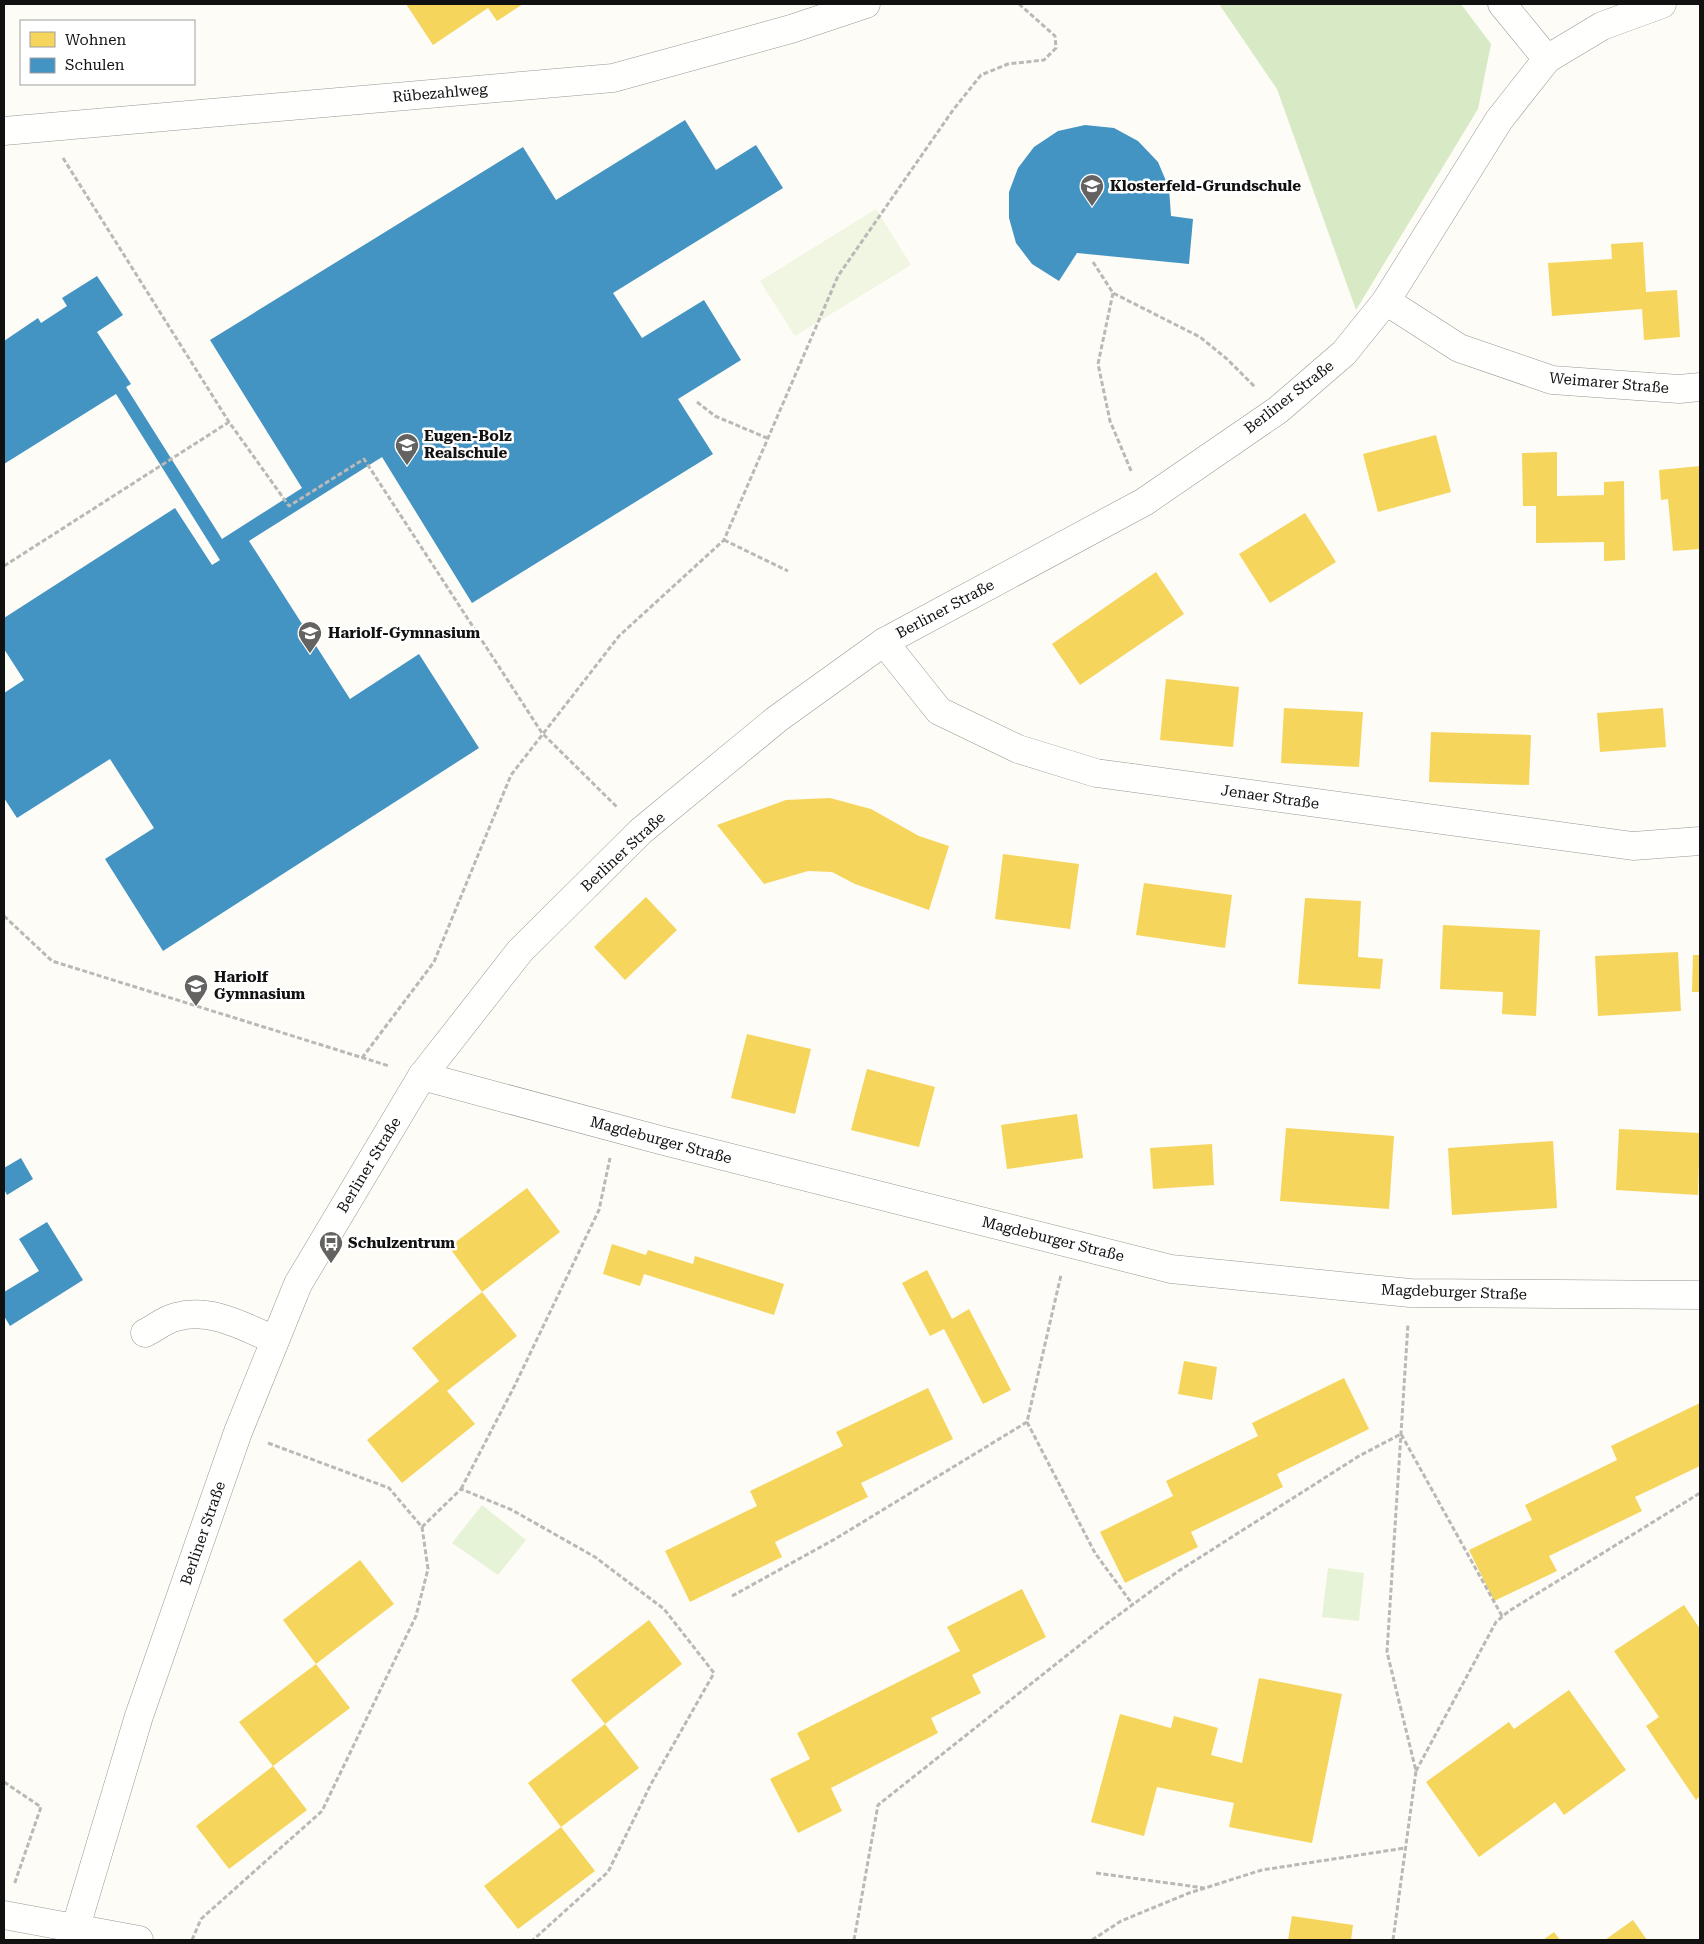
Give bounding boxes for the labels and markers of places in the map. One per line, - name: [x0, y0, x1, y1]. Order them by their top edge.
- school or university icon: Klosterfeld-Grundschule: [1079, 173, 1105, 207]
- place label: Klosterfeld-Grundschule: [1110, 177, 1301, 195]
- place label: Eugen-Bolz Realschule: [424, 427, 512, 462]
- school or university icon: Eugen-Bolz Realschule: [394, 432, 420, 466]
- school or university icon: Hariolf-Gymnasium: [297, 620, 323, 654]
- place label: Hariolf-Gymnasium: [328, 624, 481, 642]
- place label: Hariolf Gymnasium: [214, 968, 306, 1003]
- school or university icon: Hariolf Gymnasium: [183, 973, 209, 1007]
- bus stop icon: Schulzentrum: [318, 1230, 344, 1264]
- place label: Schulzentrum: [348, 1234, 456, 1252]

